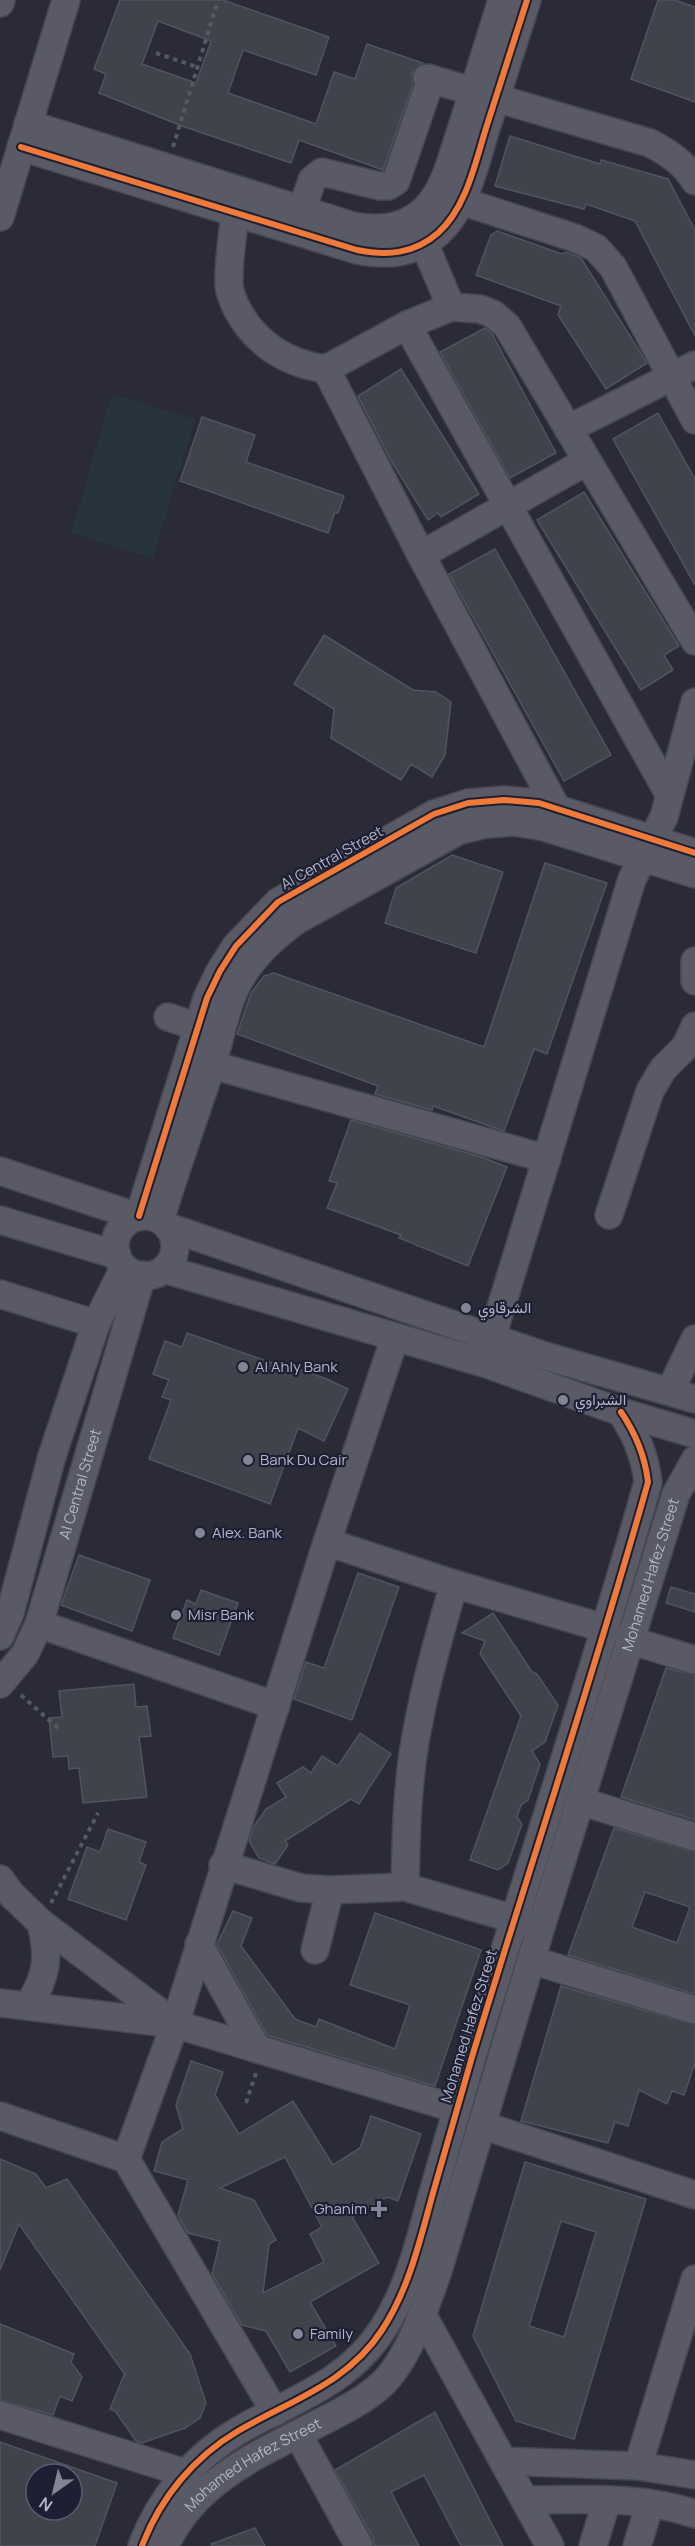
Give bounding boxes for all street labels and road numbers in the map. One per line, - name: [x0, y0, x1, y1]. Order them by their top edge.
- street label: Al Central Street: [277, 821, 387, 894]
- street label: Al Central Street: [54, 1426, 106, 1542]
- street label: Mohamed Hafez Street: [617, 1495, 684, 1654]
- street label: Mohamed Hafez Street: [435, 1947, 502, 2105]
- street label: Mohamed Hafez Street: [180, 2413, 325, 2516]

